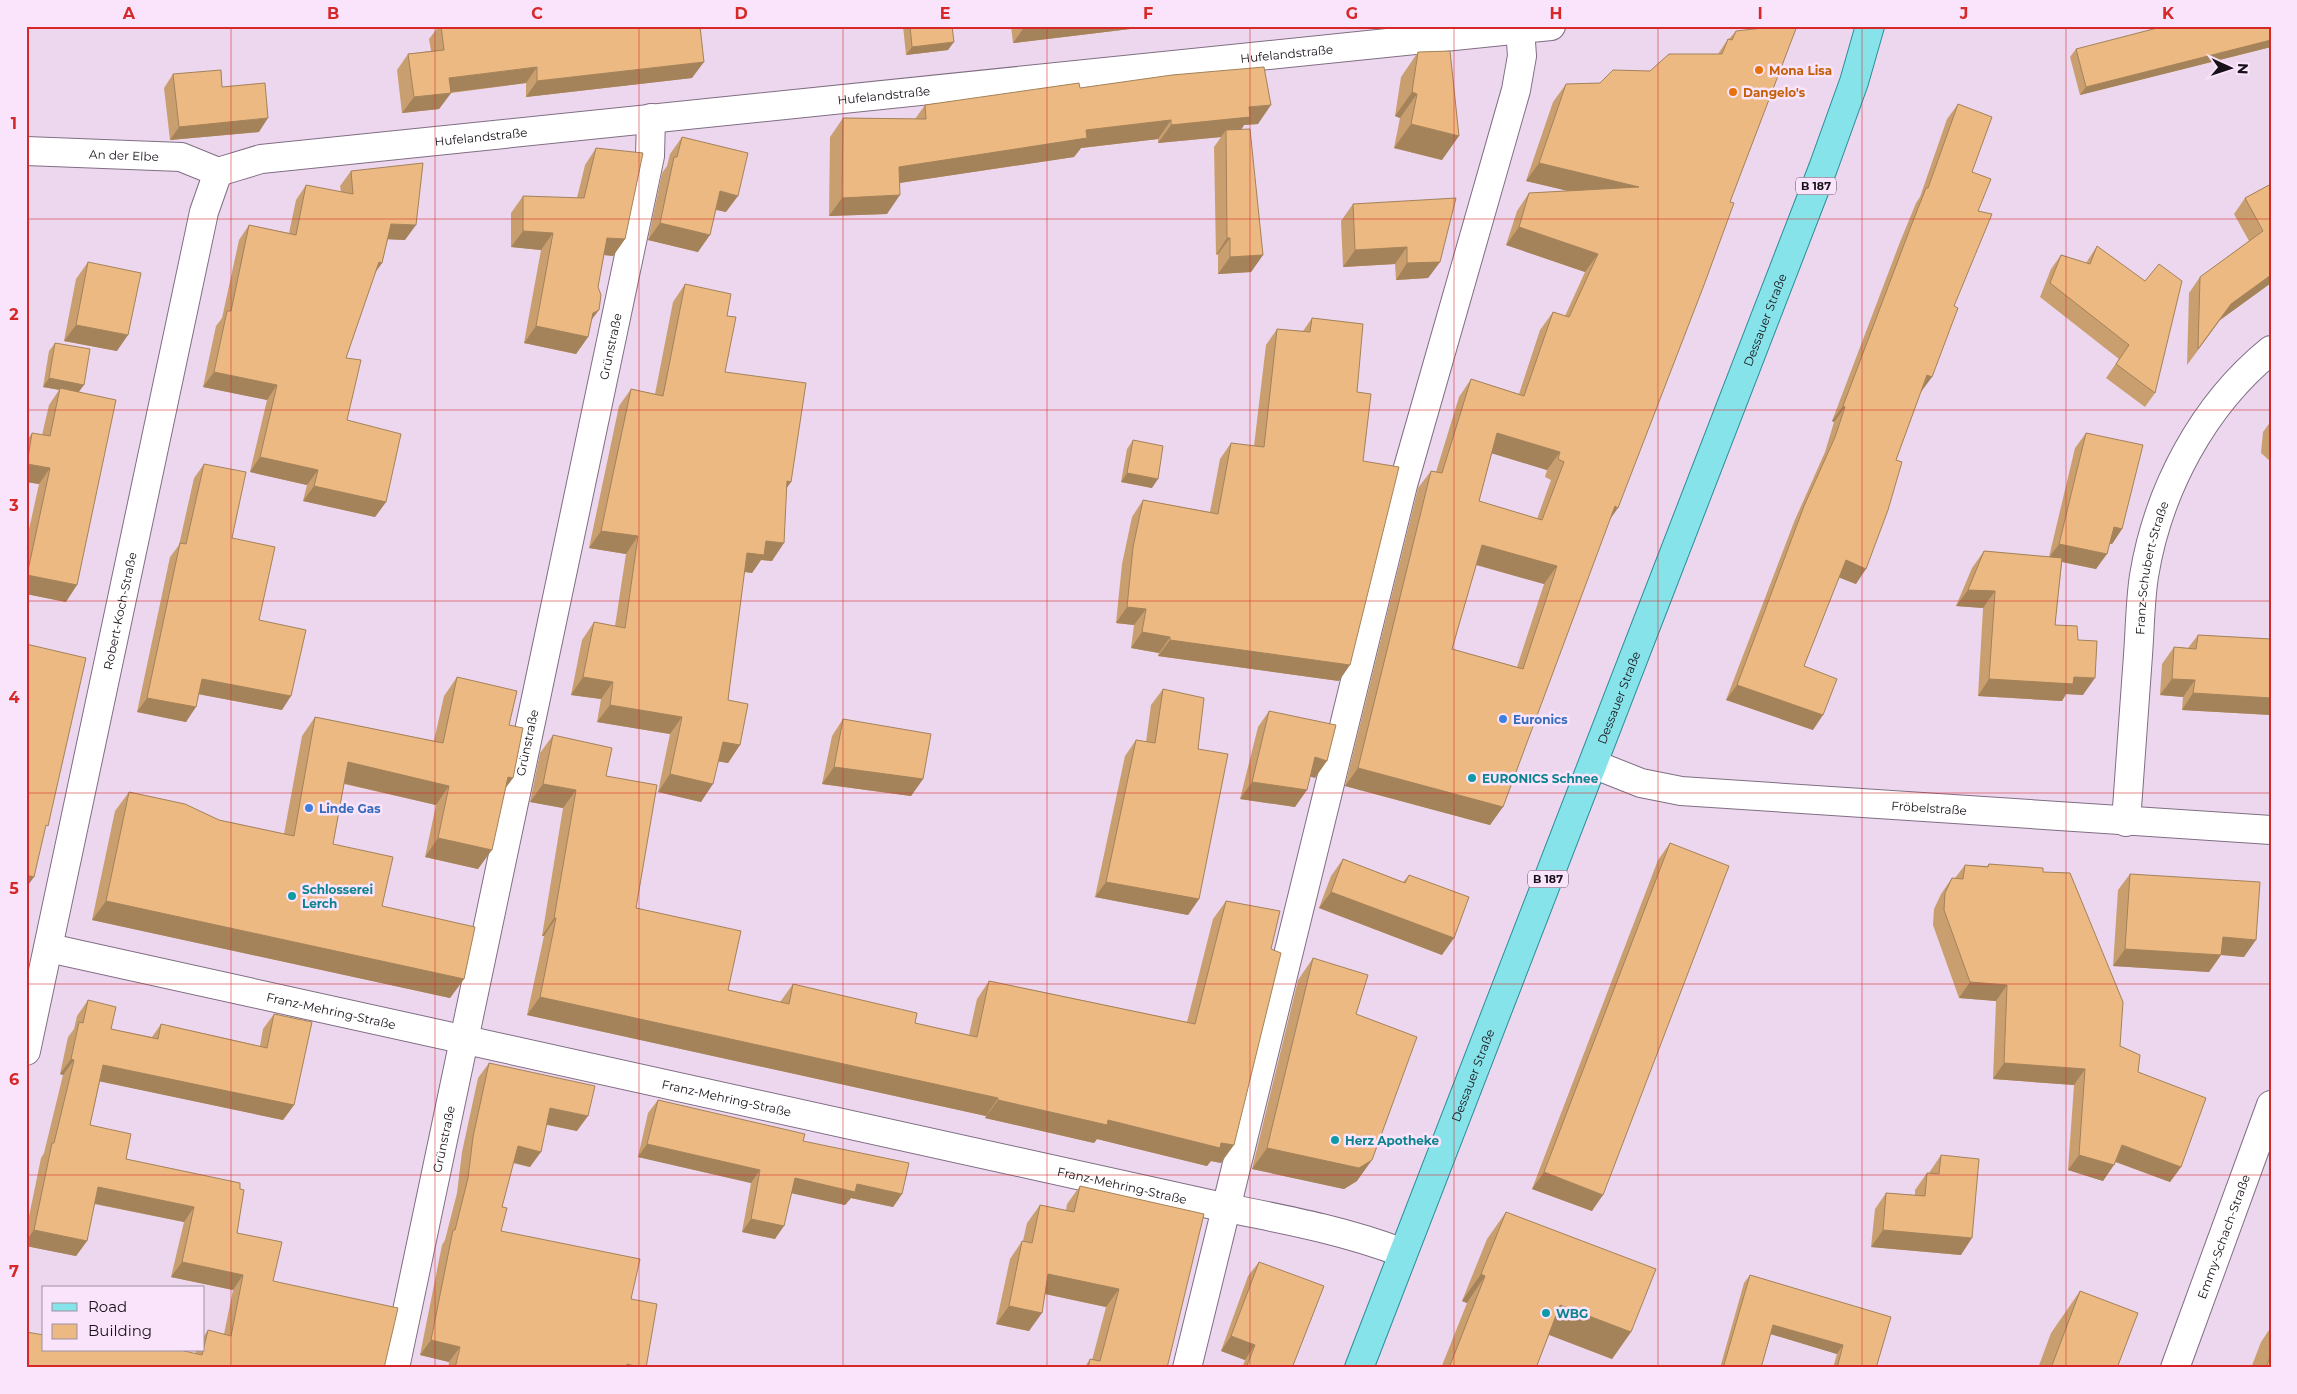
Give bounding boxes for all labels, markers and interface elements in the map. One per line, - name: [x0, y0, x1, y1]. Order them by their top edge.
- text: A: [122, 4, 136, 23]
- text: B: [327, 4, 339, 23]
- text: C: [531, 4, 543, 23]
- text: D: [734, 4, 748, 23]
- text: E: [940, 4, 950, 23]
- text: F: [1143, 4, 1153, 23]
- text: G: [1346, 4, 1358, 23]
- text: H: [1550, 4, 1562, 23]
- text: I: [1757, 4, 1763, 23]
- text: J: [1959, 4, 1968, 23]
- text: K: [2162, 4, 2175, 23]
- street label: Hufelandstraße: [1240, 41, 1334, 65]
- north arrow: [2204, 42, 2254, 92]
- place label: Mona Lisa: [1769, 63, 1832, 78]
- text: N: [2234, 63, 2252, 75]
- marker: Mona Lisa: [1753, 64, 1765, 76]
- street label: Hufelandstraße: [837, 83, 931, 107]
- place label: Dangelo's: [1743, 85, 1806, 100]
- marker: Dangelo's: [1727, 86, 1739, 98]
- text: 1: [11, 114, 17, 133]
- street label: Hufelandstraße: [434, 124, 528, 149]
- street label: An der Elbe: [89, 146, 159, 164]
- road number: B 187: [1796, 178, 1836, 195]
- street label: Dessauer Straße: [1740, 271, 1789, 368]
- text: 2: [9, 305, 19, 324]
- street label: Grünstraße: [596, 312, 624, 381]
- text: 3: [8, 496, 19, 515]
- street label: Franz-Schubert-Straße: [2132, 499, 2171, 635]
- street label: Robert-Koch-Straße: [100, 551, 139, 671]
- street label: Dessauer Straße: [1594, 649, 1643, 746]
- text: 4: [8, 688, 20, 707]
- street label: Grünstraße: [512, 708, 541, 777]
- place label: Euronics: [1513, 712, 1568, 727]
- marker: Euronics: [1497, 713, 1509, 725]
- place label: EURONICS Schnee: [1482, 771, 1599, 786]
- marker: EURONICS Schnee: [1466, 772, 1478, 784]
- street label: Fröbelstraße: [1891, 797, 1967, 817]
- place label: Linde Gas: [319, 801, 381, 816]
- marker: Linde Gas: [303, 802, 315, 814]
- road number: B 187: [1528, 871, 1568, 888]
- text: 5: [9, 879, 19, 898]
- place label: Schlosserei Lerch: [302, 882, 373, 911]
- marker: Schlosserei Lerch: [286, 890, 298, 902]
- street label: Franz-Mehring-Straße: [265, 989, 397, 1032]
- street label: Dessauer Straße: [1448, 1027, 1497, 1124]
- text: 6: [9, 1070, 19, 1089]
- street label: Franz-Mehring-Straße: [661, 1076, 793, 1119]
- street label: Grünstraße: [429, 1104, 457, 1174]
- place label: Herz Apotheke: [1345, 1133, 1439, 1148]
- marker: Herz Apotheke: [1329, 1134, 1341, 1146]
- street label: Franz-Mehring-Straße: [1056, 1163, 1188, 1206]
- street label: Emmy-Schach-Straße: [2193, 1172, 2253, 1301]
- text: 7: [9, 1262, 19, 1281]
- legend: [42, 1286, 205, 1352]
- text: Road: [88, 1297, 127, 1316]
- place label: WBG: [1556, 1306, 1588, 1321]
- marker: WBG: [1540, 1307, 1552, 1319]
- text: Building: [88, 1321, 152, 1340]

